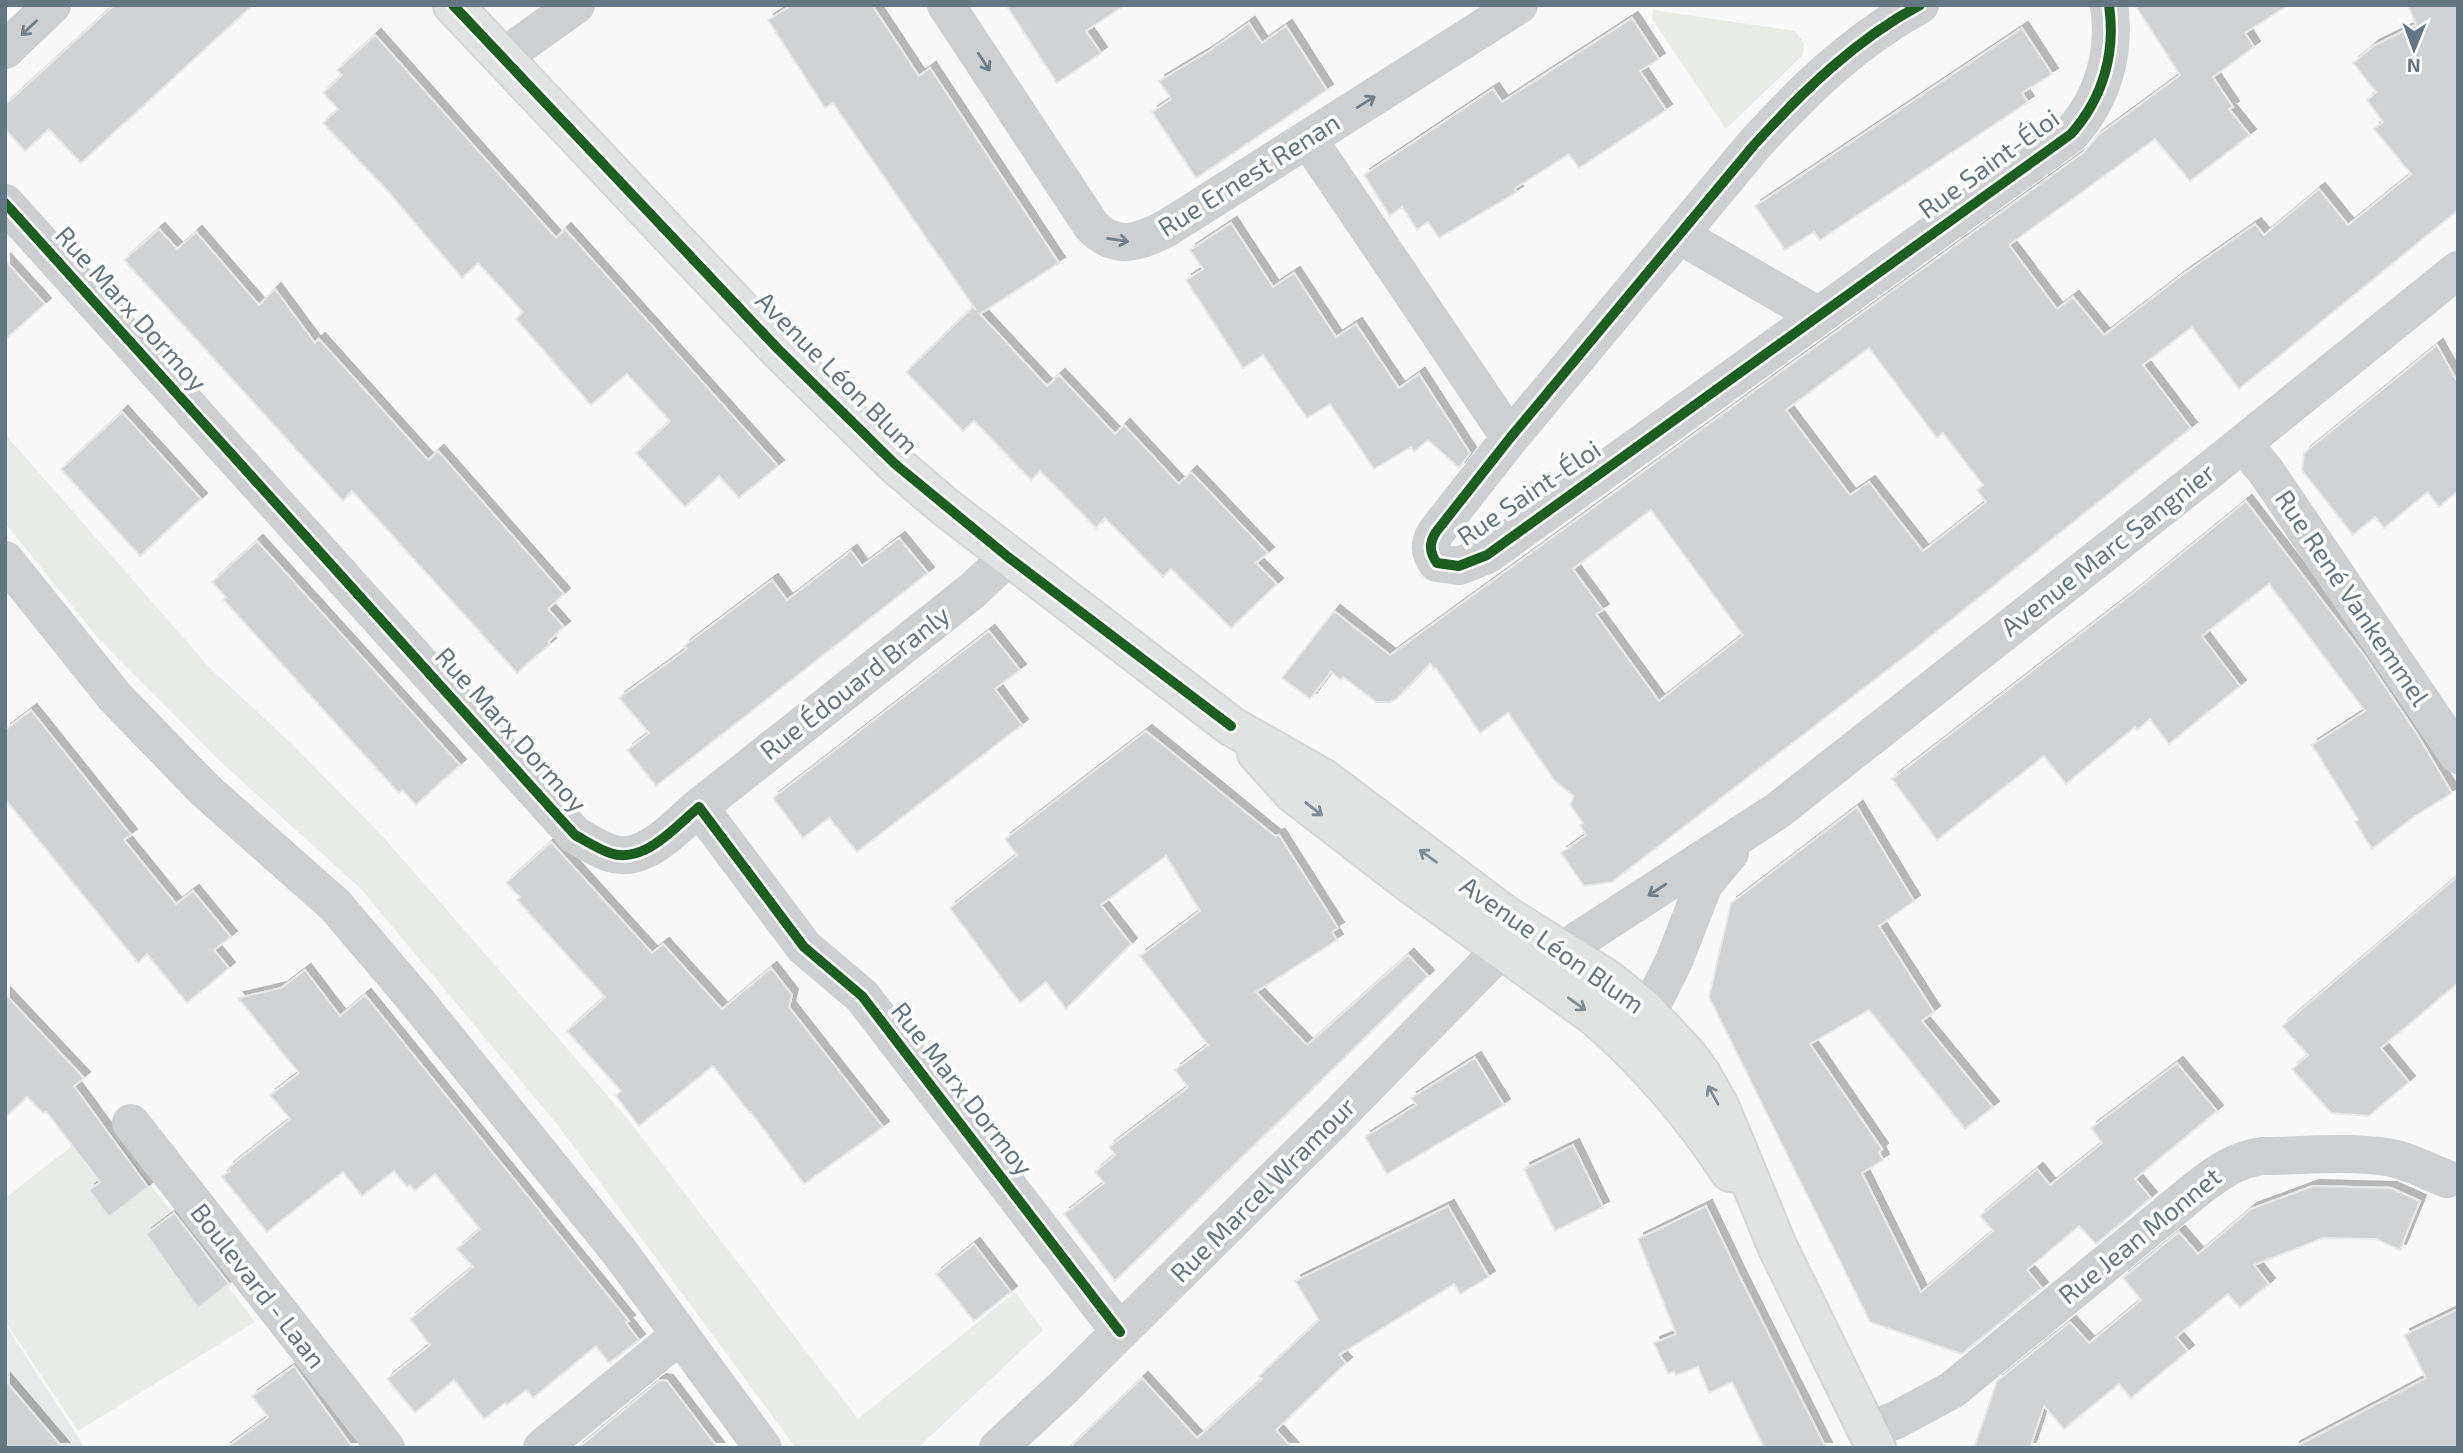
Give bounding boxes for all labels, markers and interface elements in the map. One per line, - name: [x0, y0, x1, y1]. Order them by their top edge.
- north arrow: [2379, 14, 2449, 84]
- one-way arrow: [21, 19, 38, 36]
- one-way arrow: [976, 52, 991, 71]
- text: N: [2407, 55, 2421, 78]
- one-way arrow: [1356, 95, 1375, 110]
- street label: Rue Saint-Éloi: [1912, 101, 2064, 224]
- street label: Rue Ernest Renan: [1152, 105, 1345, 242]
- street label: Rue Marx Dormoy: [50, 219, 214, 397]
- one-way arrow: [1106, 234, 1129, 247]
- street label: Avenue Léon Blum: [750, 284, 926, 460]
- street label: Rue Saint-Éloi: [1451, 432, 1606, 551]
- street label: Avenue Marc Sangnier: [1994, 456, 2220, 642]
- street label: Rue René Vankemmel: [2270, 483, 2437, 711]
- street label: Rue Édouard Branly: [753, 598, 955, 765]
- street label: Rue Marx Dormoy: [430, 640, 594, 818]
- one-way arrow: [1304, 802, 1323, 817]
- one-way arrow: [1419, 849, 1438, 863]
- street label: Avenue Léon Blum: [1455, 869, 1651, 1019]
- one-way arrow: [1648, 882, 1667, 897]
- street label: Rue Marx Dormoy: [886, 995, 1041, 1181]
- one-way arrow: [1567, 997, 1586, 1011]
- one-way arrow: [1705, 1086, 1719, 1106]
- street label: Rue Marcel Wramour: [1163, 1090, 1361, 1288]
- street label: Rue Jean Monnet: [2052, 1160, 2227, 1310]
- street label: Boulevard - Laan: [185, 1196, 333, 1374]

